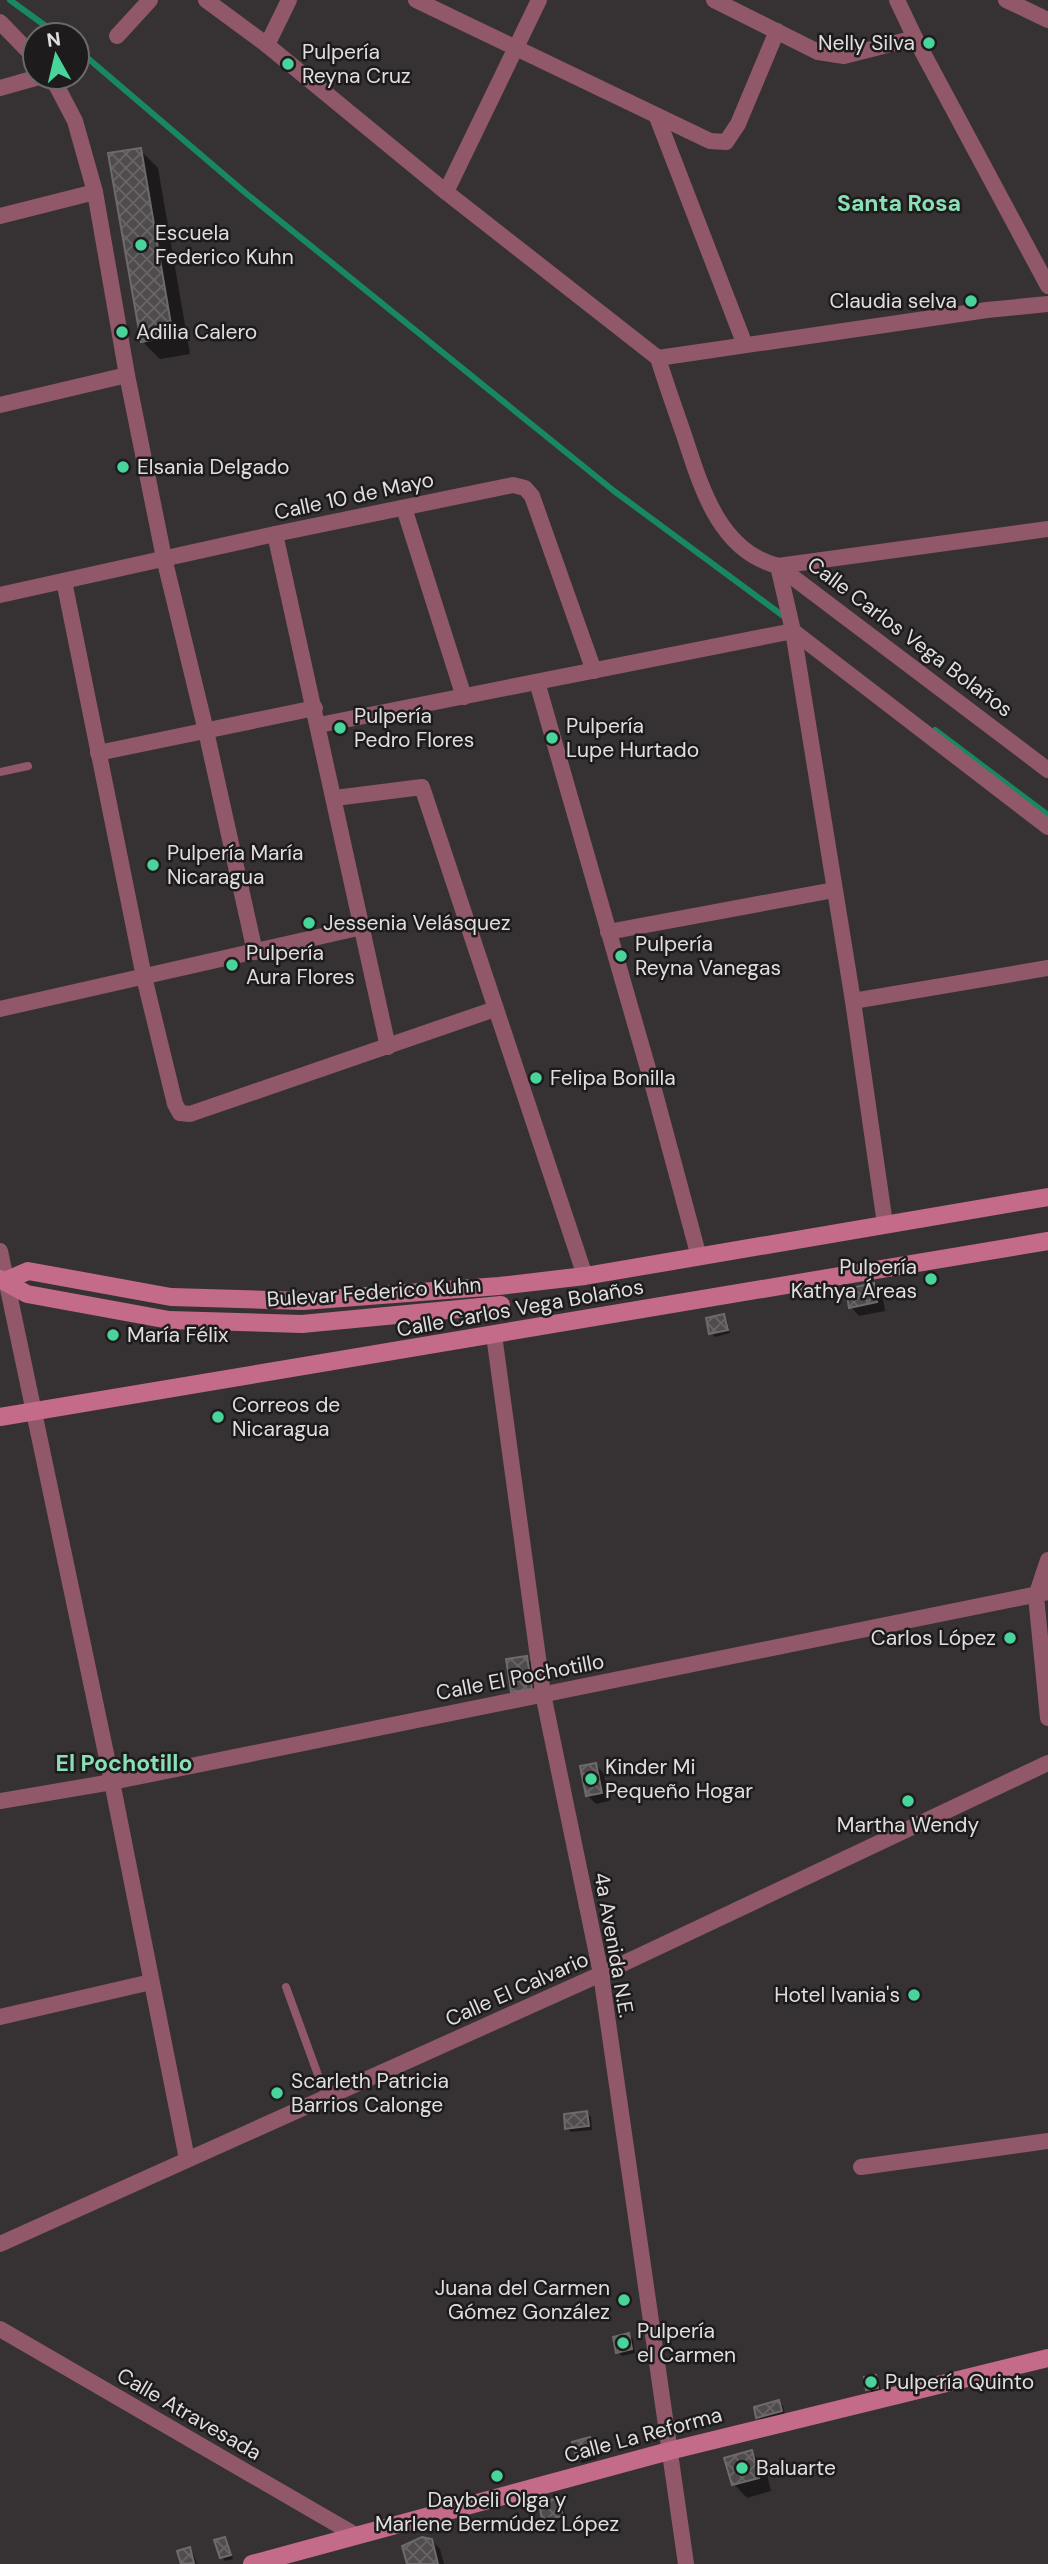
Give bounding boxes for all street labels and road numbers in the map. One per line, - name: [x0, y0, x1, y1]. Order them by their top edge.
- street label: Calle 10 de Mayo: [272, 465, 436, 527]
- street label: Calle Carlos Vega Bolaños: [802, 550, 1018, 724]
- street label: Bulevar Federico Kuhn: [266, 1271, 482, 1313]
- street label: Calle Carlos Vega Bolaños: [394, 1272, 646, 1344]
- street label: Calle El Pochotillo: [434, 1647, 606, 1707]
- street label: 4a Avenida N.E.: [587, 1870, 641, 2020]
- street label: Calle El Calvario: [441, 1945, 593, 2033]
- street label: Calle Atravesada: [112, 2361, 266, 2467]
- street label: Calle La Reforma: [561, 2400, 725, 2470]

